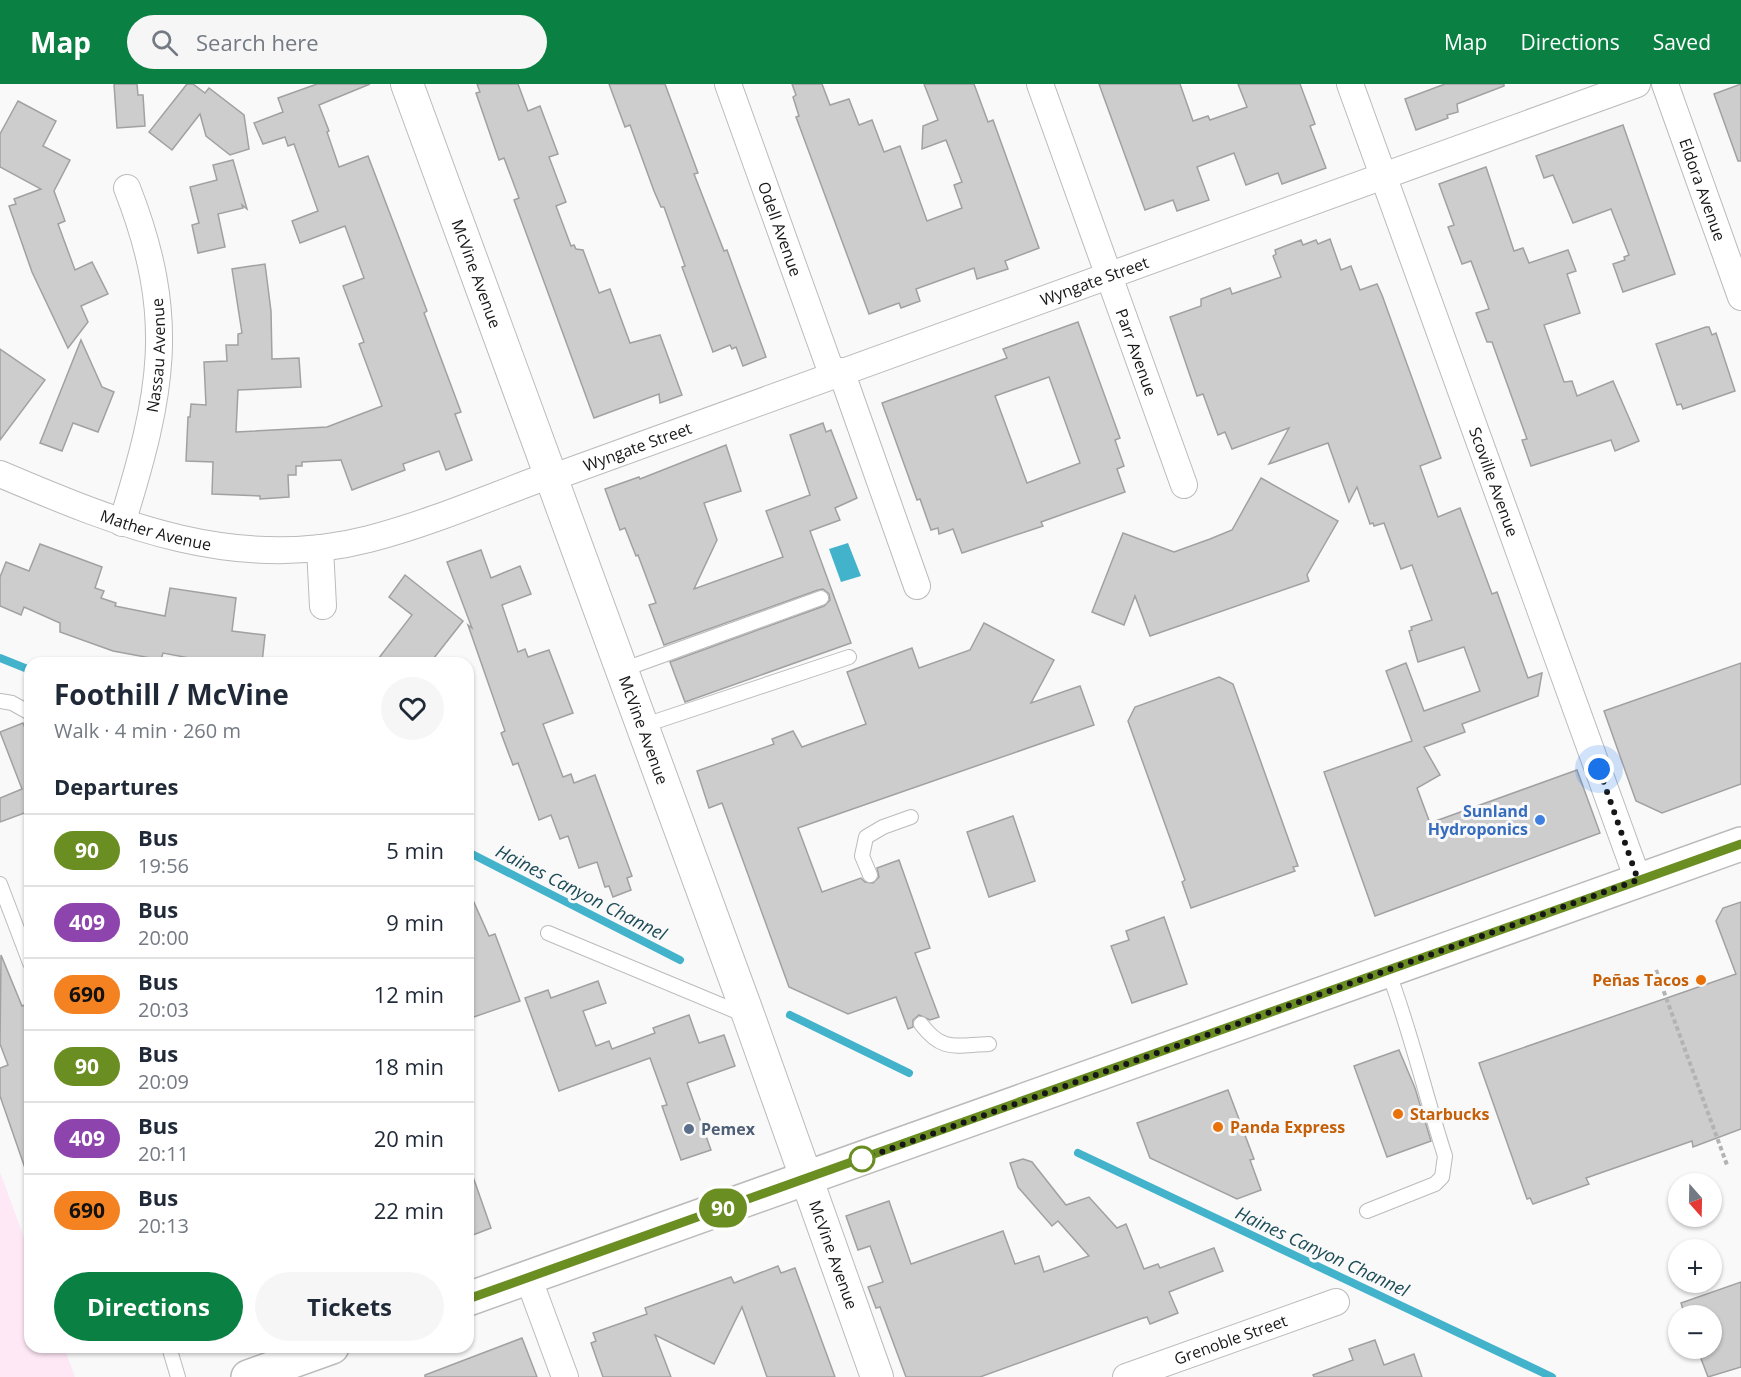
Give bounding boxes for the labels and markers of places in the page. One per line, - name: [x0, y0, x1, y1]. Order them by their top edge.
- place label: Sunland Hydroponics: [1428, 800, 1528, 840]
- marker: Sunland Hydroponics: [1533, 813, 1547, 827]
- place label: Peñas Tacos: [1592, 969, 1689, 991]
- marker: Peñas Tacos: [1694, 973, 1708, 987]
- place label: Starbucks: [1410, 1103, 1489, 1125]
- marker: Starbucks: [1391, 1107, 1405, 1121]
- place label: Panda Express: [1230, 1116, 1345, 1138]
- place label: Pemex: [701, 1118, 756, 1140]
- marker: Panda Express: [1211, 1120, 1225, 1134]
- marker: Pemex: [682, 1122, 696, 1136]
- unlabelled marker: [849, 1146, 875, 1172]

